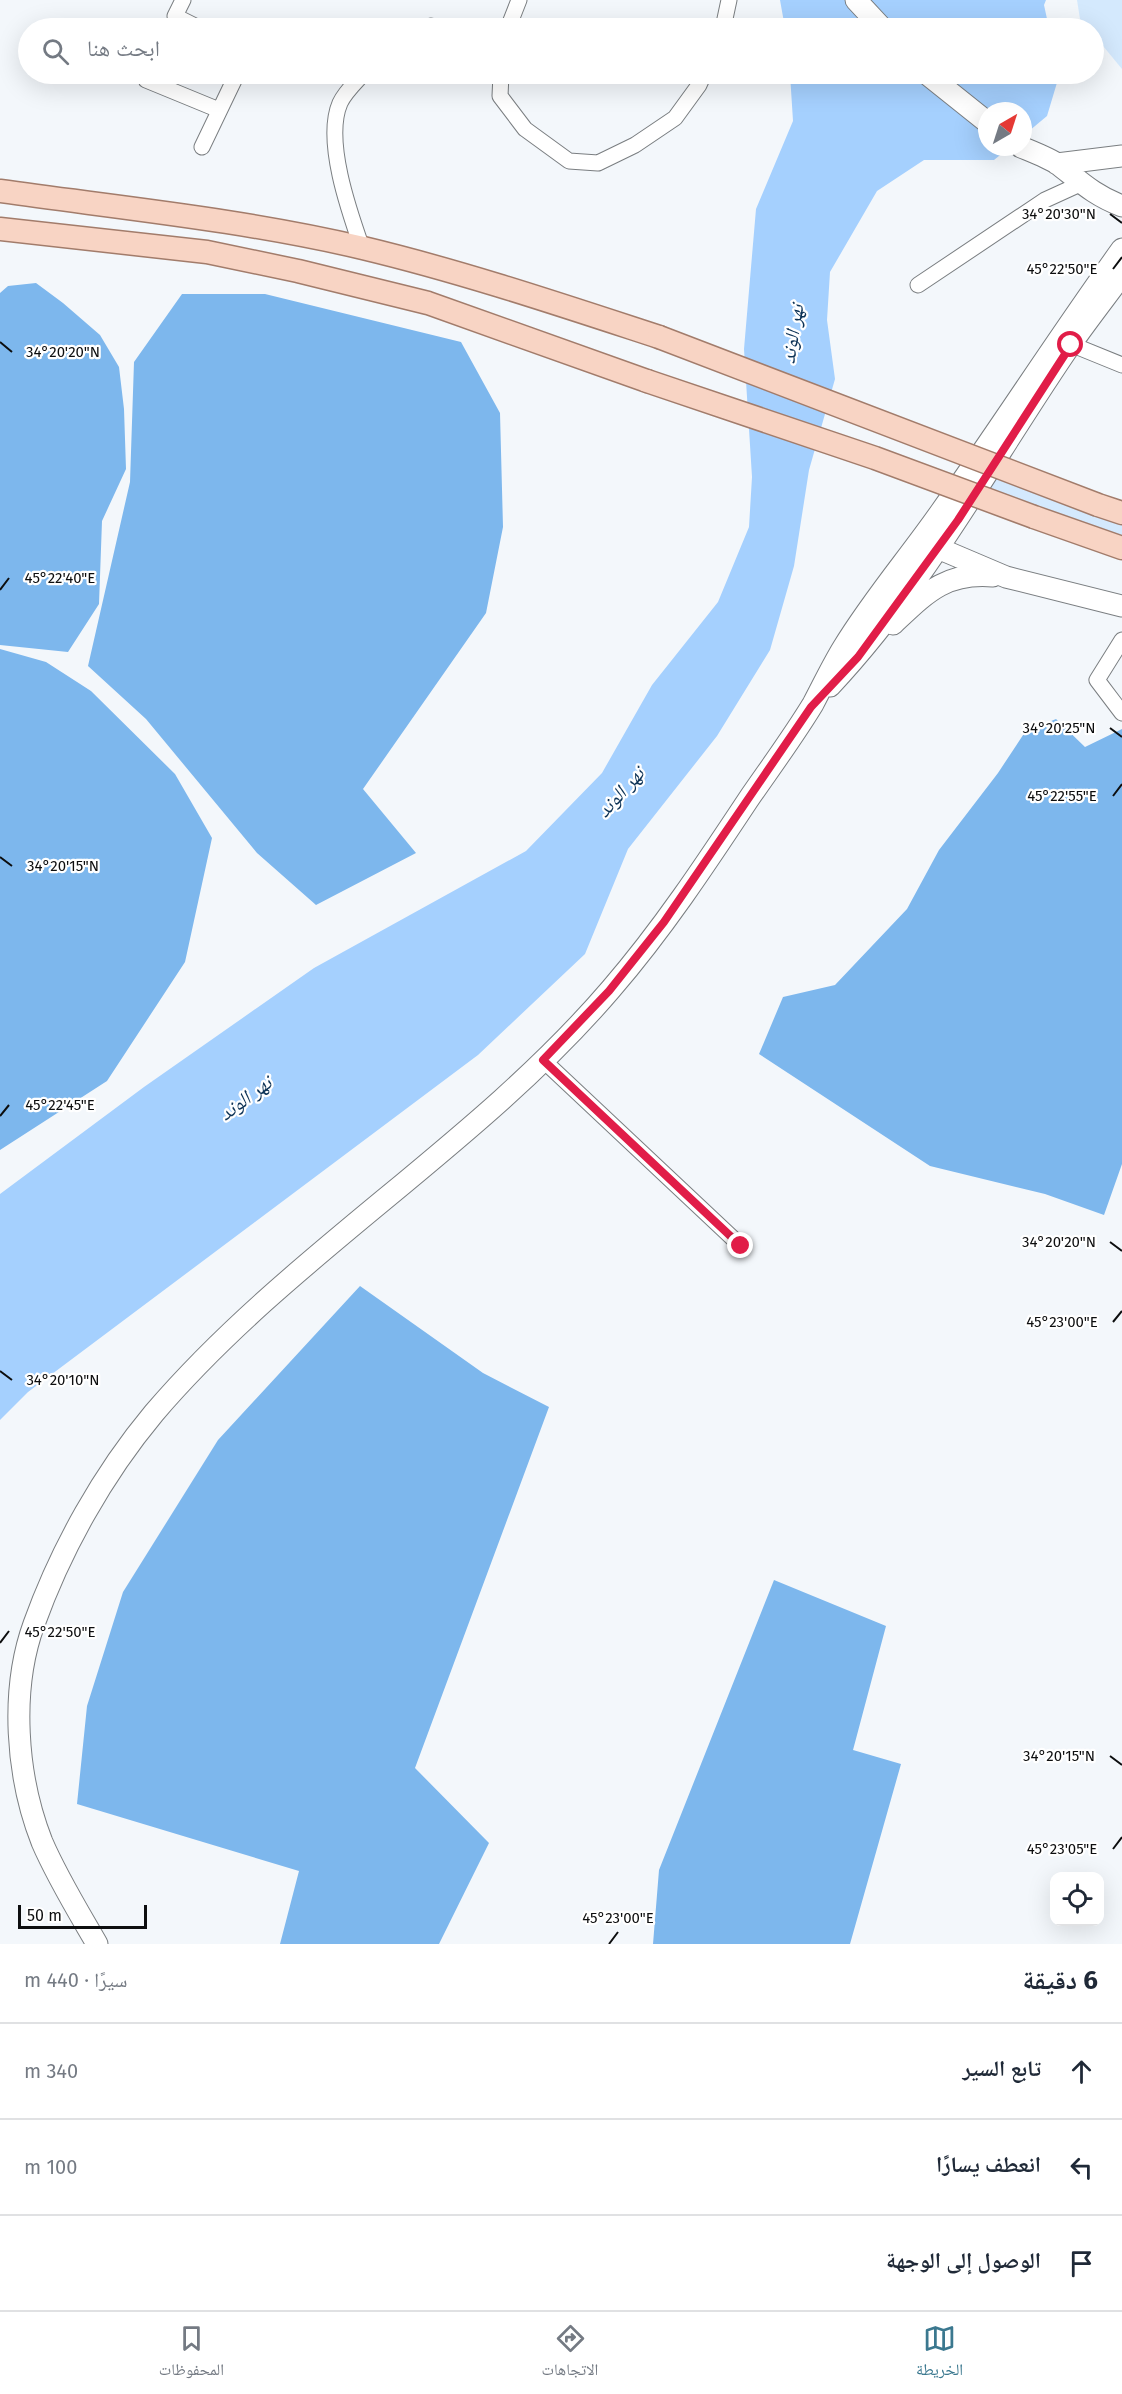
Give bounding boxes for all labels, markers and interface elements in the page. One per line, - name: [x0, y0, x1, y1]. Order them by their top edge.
- search box: [18, 18, 1104, 84]
- icon: search: [39, 35, 72, 68]
- text: ابحث هنا: [87, 35, 160, 62]
- north arrow: [978, 102, 1032, 156]
- text: 34°20'30"N: [1022, 205, 1096, 223]
- text: 45°22'50"E: [1027, 260, 1097, 278]
- water label: نهر الوند: [775, 300, 809, 365]
- route start: [1057, 331, 1083, 357]
- text: 34°20'20"N: [26, 343, 100, 361]
- text: 45°22'40"E: [25, 569, 95, 587]
- text: 34°20'25"N: [1023, 719, 1095, 737]
- water label: نهر الوند: [591, 760, 651, 822]
- text: 45°22'55"E: [1027, 787, 1097, 805]
- text: 34°20'15"N: [27, 857, 99, 875]
- water label: نهر الوند: [214, 1069, 278, 1126]
- text: 45°22'45"E: [25, 1096, 95, 1114]
- route end: [727, 1232, 753, 1258]
- text: 34°20'20"N: [1022, 1233, 1096, 1251]
- text: 45°23'00"E: [1026, 1313, 1098, 1331]
- text: 34°20'10"N: [26, 1371, 100, 1389]
- text: 45°22'50"E: [25, 1623, 95, 1641]
- text: 34°20'15"N: [1023, 1747, 1095, 1765]
- text: 45°23'05"E: [1027, 1840, 1097, 1858]
- map controls: [1050, 1872, 1104, 1926]
- button: locate: [1050, 1872, 1104, 1926]
- scale bar: [18, 1902, 147, 1930]
- text: 50 m: [27, 1906, 62, 1925]
- text: 45°23'00"E: [582, 1909, 654, 1927]
- text: 6 دقيقة: [1023, 1965, 1098, 1996]
- text: سيرًا · 440 m: [24, 1968, 128, 1992]
- text: تابع السير: [962, 2055, 1041, 2082]
- icon: ahead: [1065, 2055, 1098, 2088]
- text: 340 m: [24, 2059, 78, 2083]
- text: انعطف يسارًا: [936, 2151, 1041, 2178]
- icon: left: [1065, 2151, 1098, 2184]
- text: 100 m: [24, 2155, 77, 2179]
- text: الوصول إلى الوجهة: [886, 2247, 1041, 2274]
- icon: arrive: [1065, 2247, 1098, 2280]
- tab: المحفوظات: [159, 2322, 224, 2385]
- tab: الاتجاهات: [542, 2322, 598, 2385]
- tab: الخريطة: [916, 2322, 963, 2385]

